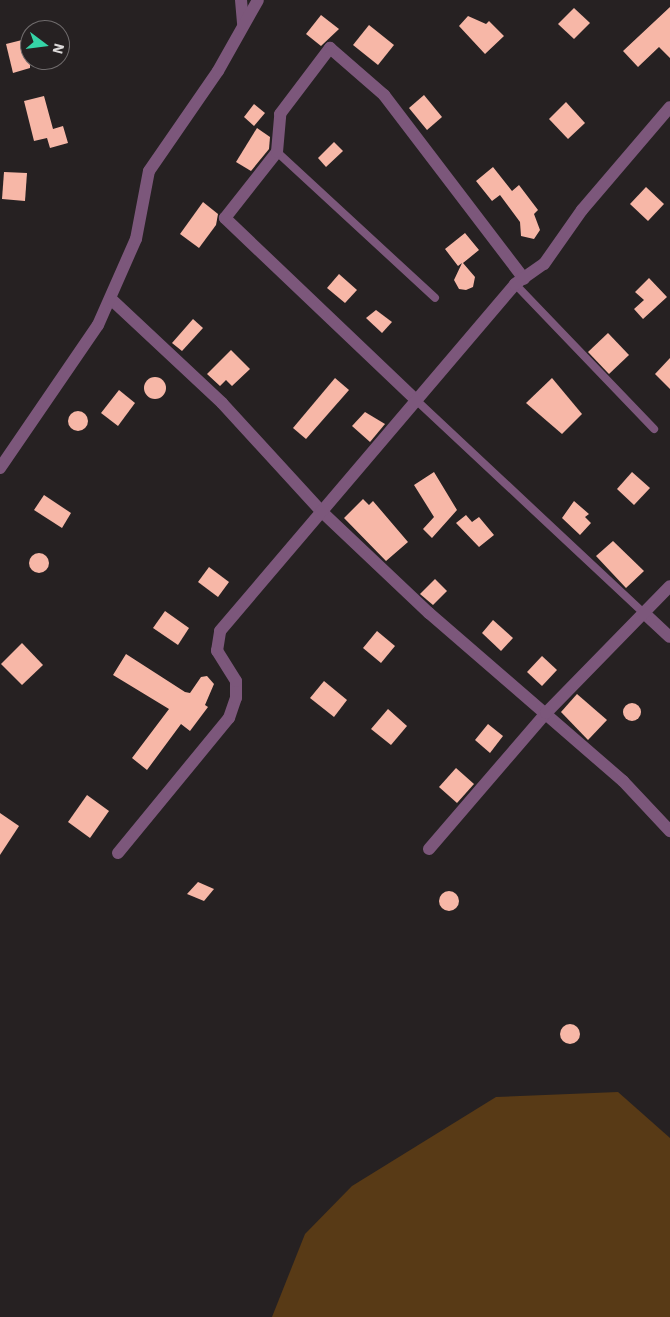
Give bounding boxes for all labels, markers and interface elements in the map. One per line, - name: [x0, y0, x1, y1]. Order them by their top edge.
- north arrow: [20, 20, 70, 70]
- text: N: [49, 41, 69, 56]

